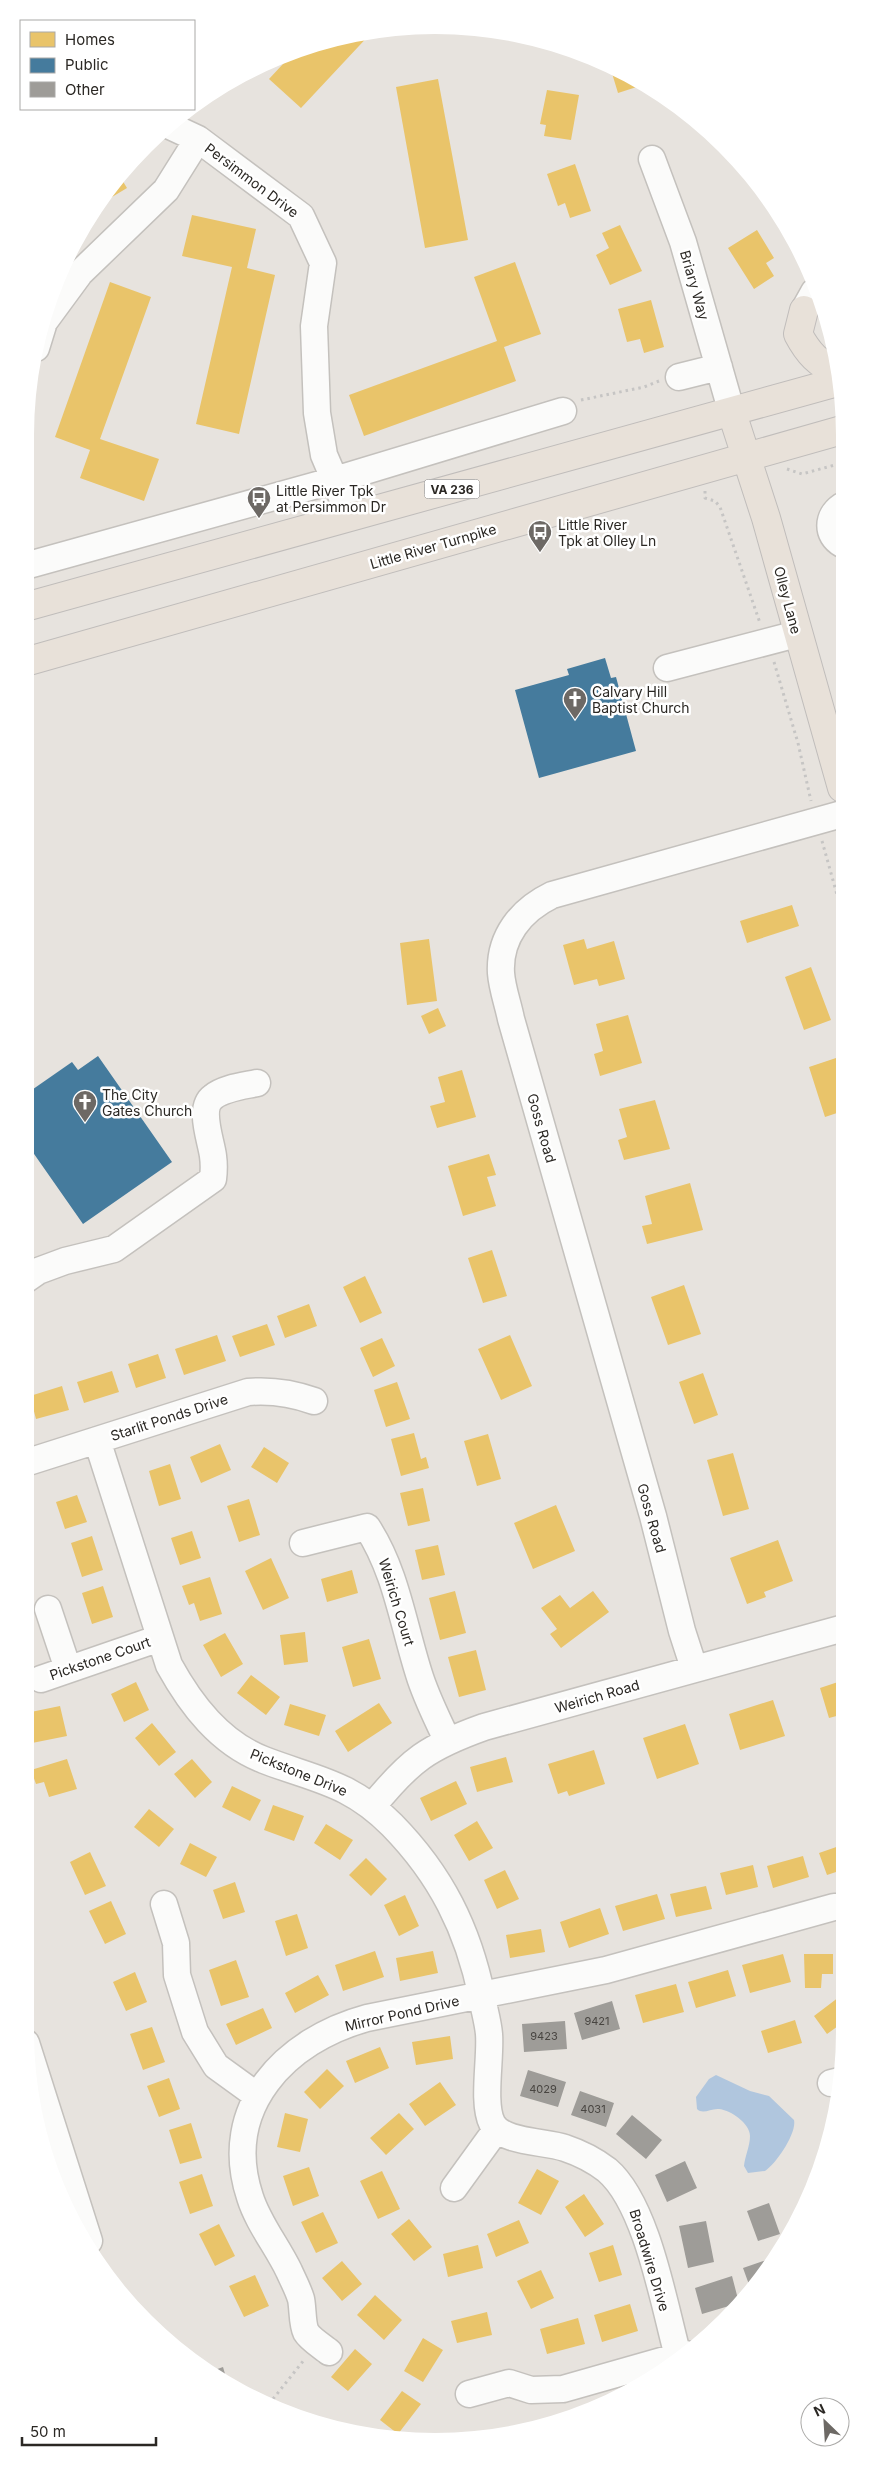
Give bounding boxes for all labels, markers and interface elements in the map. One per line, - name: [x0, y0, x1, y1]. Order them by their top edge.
- legend: [20, 20, 195, 110]
- text: Homes: [65, 30, 115, 49]
- text: Public: [65, 55, 108, 74]
- text: Other: [65, 80, 105, 99]
- street label: Persimmon Drive: [202, 139, 302, 221]
- street label: Briary Way: [677, 248, 713, 322]
- road number: VA 236: [424, 479, 480, 498]
- place label: Little River Tpk at Persimmon Dr: [276, 482, 386, 515]
- bus stop icon: Little River Tpk at Persimmon Dr: [246, 485, 272, 519]
- place label: Little River Tpk at Olley Ln: [558, 516, 656, 549]
- bus stop icon: Little River Tpk at Olley Ln: [527, 519, 553, 553]
- street label: Little River Turnpike: [368, 520, 498, 572]
- street label: Olley Lane: [771, 564, 805, 636]
- place label: Calvary Hill Baptist Church: [592, 683, 690, 716]
- church icon: Calvary Hill Baptist Church: [562, 686, 588, 720]
- place label: The City Gates Church: [102, 1086, 192, 1119]
- church icon: The City Gates Church: [72, 1089, 98, 1123]
- street label: Goss Road: [524, 1091, 560, 1165]
- street label: Starlit Ponds Drive: [108, 1390, 230, 1444]
- street label: Goss Road: [634, 1481, 670, 1555]
- street label: Weirich Court: [376, 1556, 419, 1648]
- street label: Pickstone Court: [47, 1633, 153, 1683]
- street label: Weirich Road: [553, 1676, 641, 1716]
- street label: Pickstone Drive: [248, 1745, 350, 1799]
- street label: Mirror Pond Drive: [343, 1992, 461, 2034]
- house number: 9421: [584, 2014, 610, 2028]
- house number: 9423: [530, 2029, 558, 2043]
- house number: 4029: [529, 2082, 557, 2096]
- house number: 4031: [580, 2102, 606, 2116]
- street label: Broadwire Drive: [626, 2207, 674, 2313]
- north arrow: [800, 2397, 850, 2447]
- text: N: [811, 2400, 828, 2420]
- scale bar: [22, 2414, 156, 2446]
- text: 50 m: [30, 2422, 66, 2441]

